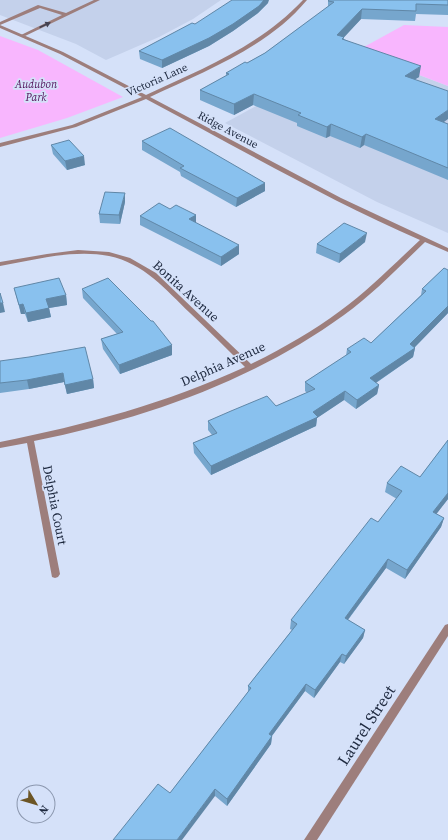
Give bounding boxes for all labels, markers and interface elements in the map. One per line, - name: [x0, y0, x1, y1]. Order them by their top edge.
- one-way arrow: [39, 21, 51, 27]
- street label: Victoria Lane: [124, 60, 190, 100]
- park label: Audubon Park: [14, 77, 58, 105]
- street label: Ridge Avenue: [195, 108, 261, 152]
- street label: Bonita Avenue: [149, 257, 223, 326]
- street label: Delphia Avenue: [178, 338, 268, 390]
- street label: Delphia Court: [39, 464, 71, 547]
- street label: Laurel Street: [332, 680, 401, 769]
- north arrow: [16, 784, 56, 824]
- text: N: [35, 802, 52, 818]

